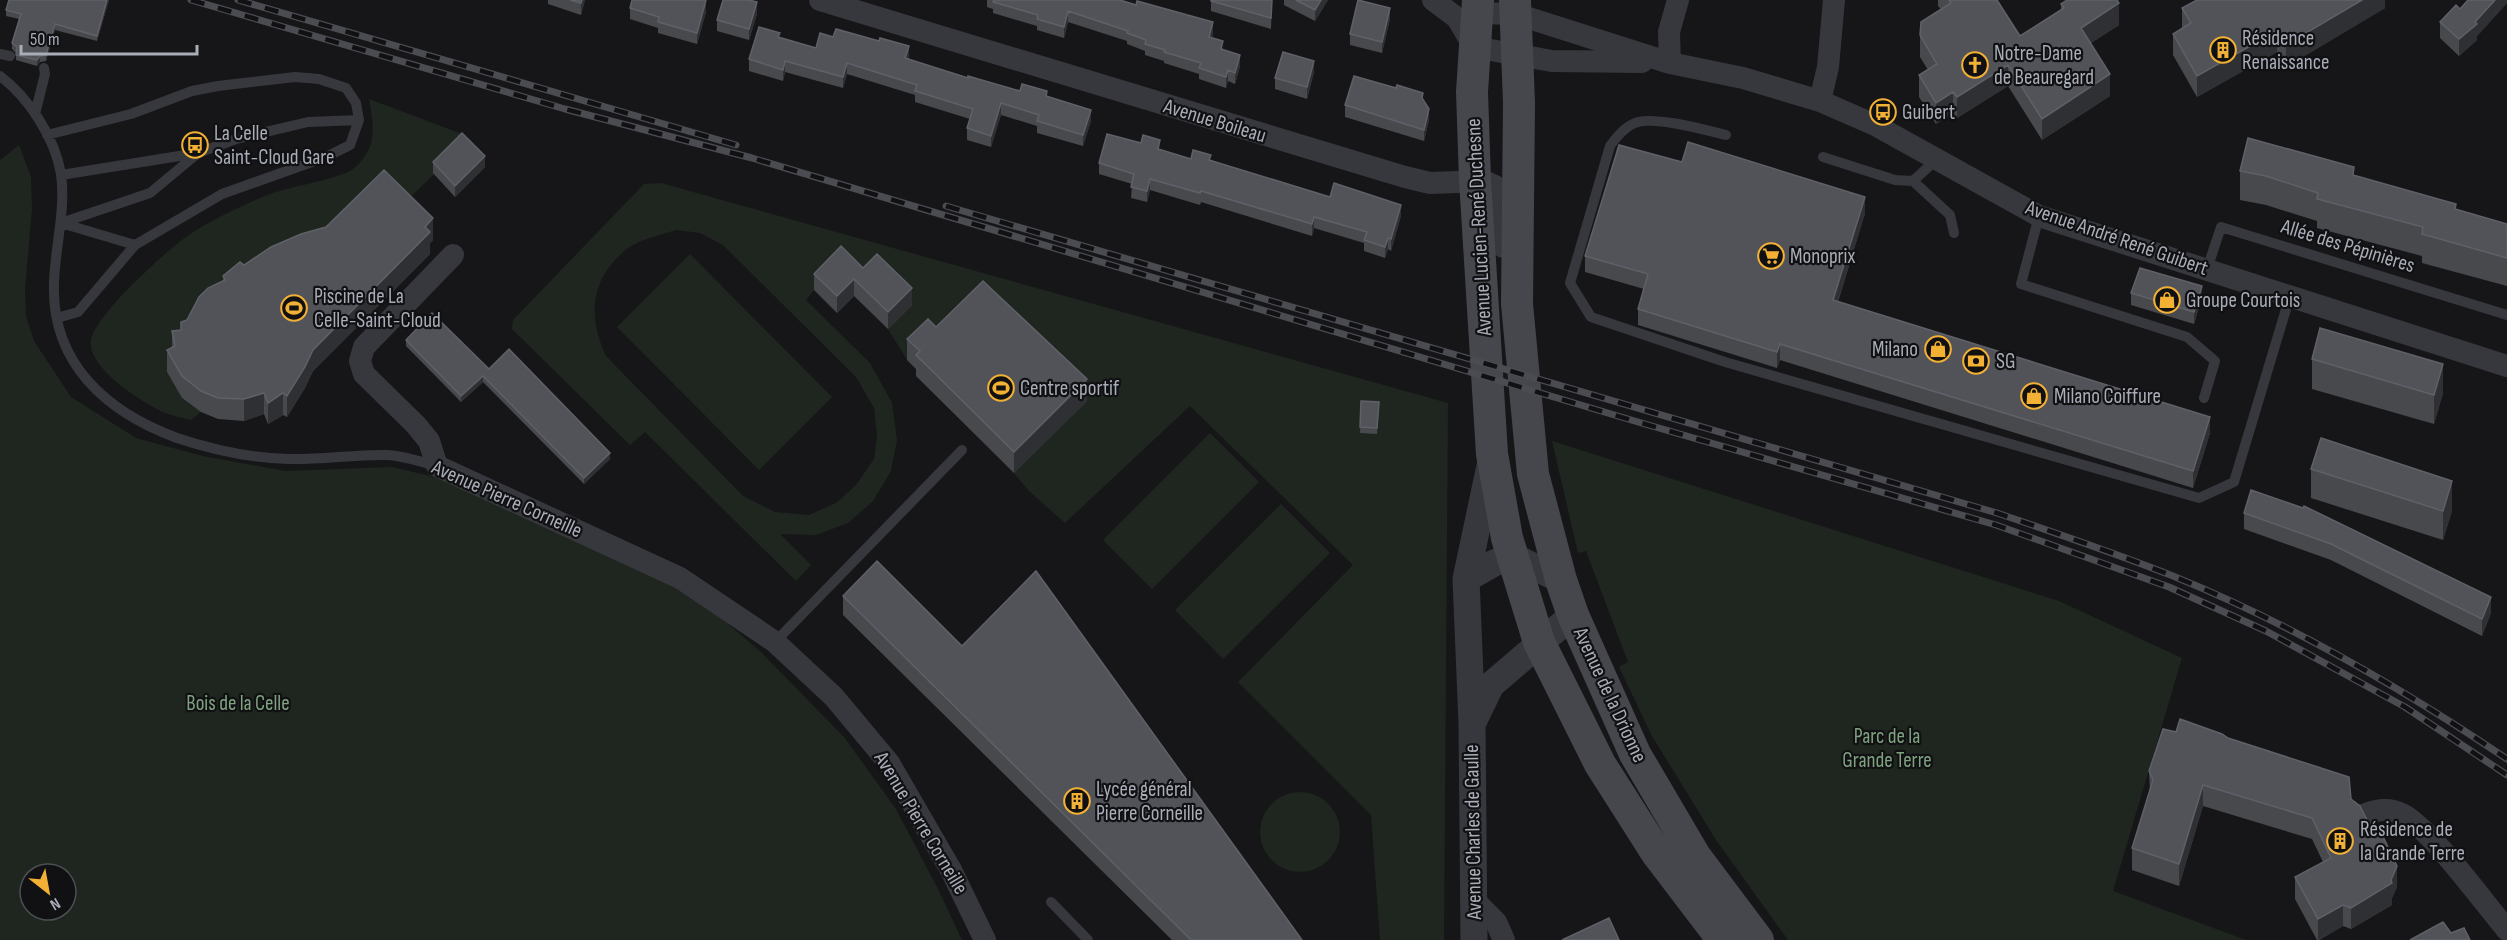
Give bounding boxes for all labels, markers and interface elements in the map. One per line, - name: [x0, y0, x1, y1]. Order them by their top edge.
- scale bar: [21, 18, 196, 56]
- place label: Résidence Renaissance: [2242, 26, 2329, 75]
- text: 50 m: [30, 29, 60, 50]
- building icon: Résidence Renaissance: [2208, 35, 2238, 65]
- place label: Notre-Dame de Beauregard: [1994, 41, 2094, 90]
- church icon: Notre-Dame de Beauregard: [1960, 50, 1990, 80]
- street label: Avenue Boileau: [1160, 93, 1269, 148]
- bus stop icon: Guibert: [1868, 97, 1898, 127]
- place label: Guibert: [1902, 100, 1955, 125]
- street label: Avenue Lucien-René Duchesne: [1461, 118, 1497, 337]
- place label: La Celle Saint-Cloud Gare: [214, 121, 335, 170]
- bus stop icon: La Celle Saint-Cloud Gare: [180, 130, 210, 160]
- street label: Avenue André René Guibert: [2022, 195, 2211, 281]
- street label: Allée des Pépinières: [2277, 214, 2418, 278]
- supermarket icon: Monoprix: [1756, 241, 1786, 271]
- place label: Monoprix: [1790, 244, 1856, 269]
- place label: Piscine de La Celle-Saint-Cloud: [314, 284, 441, 333]
- shop icon: Groupe Courtois: [2152, 285, 2182, 315]
- place label: Groupe Courtois: [2186, 288, 2300, 313]
- sports icon: Piscine de La Celle-Saint-Cloud: [279, 293, 309, 323]
- shop icon: Milano: [1923, 334, 1953, 364]
- place label: Milano: [1872, 337, 1918, 362]
- bank icon: SG: [1961, 346, 1991, 376]
- place label: SG: [1996, 349, 2015, 374]
- sports icon: Centre sportif: [986, 373, 1016, 403]
- place label: Centre sportif: [1020, 376, 1120, 401]
- shop icon: Milano Coiffure: [2019, 381, 2049, 411]
- place label: Milano Coiffure: [2054, 384, 2161, 409]
- street label: Avenue Pierre Corneille: [427, 454, 586, 543]
- street label: Avenue de la Drionne: [1567, 623, 1652, 766]
- park label: Bois de la Celle: [186, 691, 290, 716]
- park label: Parc de la Grande Terre: [1842, 724, 1932, 773]
- street label: Avenue Charles de Gaulle: [1459, 744, 1487, 921]
- street label: Avenue Pierre Corneille: [868, 746, 973, 899]
- place label: Lycée général Pierre Corneille: [1096, 777, 1203, 826]
- building icon: Lycée général Pierre Corneille: [1062, 786, 1092, 816]
- place label: Résidence de la Grande Terre: [2360, 817, 2465, 866]
- building icon: Résidence de la Grande Terre: [2325, 826, 2355, 856]
- north arrow: [18, 862, 78, 922]
- text: N: [46, 893, 64, 914]

